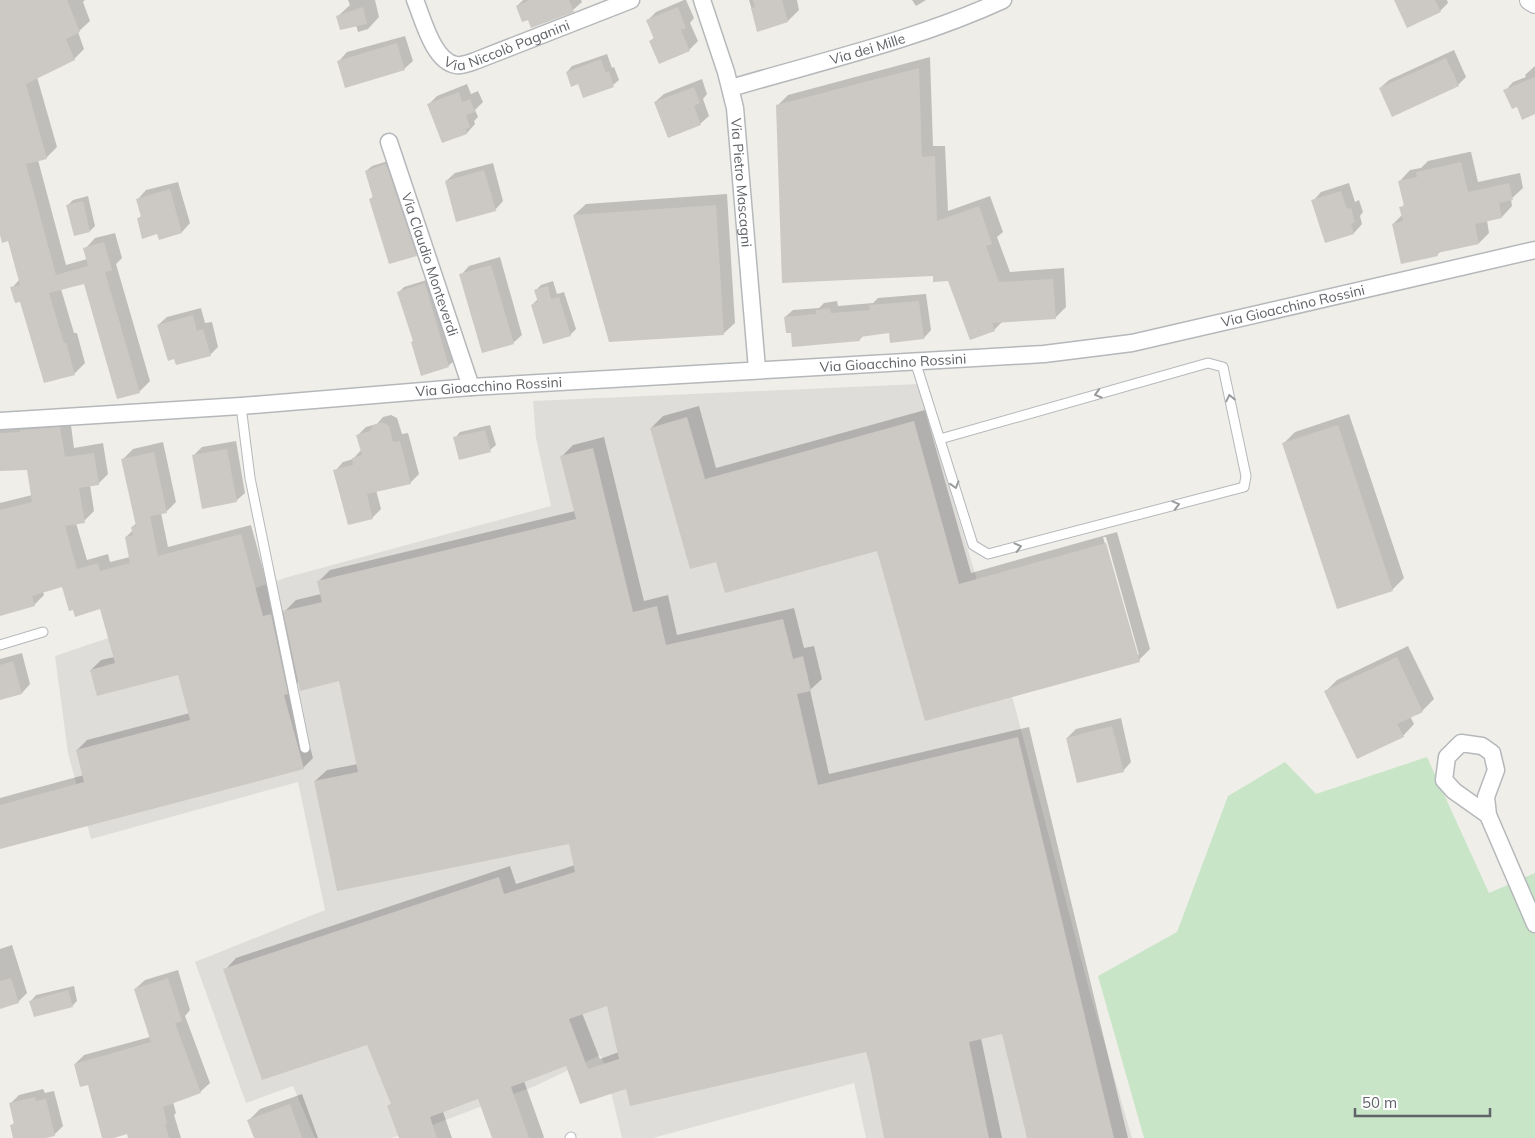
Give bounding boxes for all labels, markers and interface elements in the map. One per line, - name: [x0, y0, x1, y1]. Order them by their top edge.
- street label: Via Niccolò Paganini: [441, 16, 572, 74]
- street label: Via dei Mille: [828, 29, 908, 69]
- street label: Via Pietro Mascagni: [727, 117, 756, 248]
- street label: Via Claudio Monteverdi: [398, 190, 462, 338]
- street label: Via Gioacchino Rossini: [1219, 281, 1366, 331]
- street label: Via Gioacchino Rossini: [819, 349, 967, 376]
- street label: Via Gioacchino Rossini: [415, 373, 562, 401]
- one-way arrow: [1093, 388, 1102, 399]
- one-way arrow: [1225, 394, 1236, 402]
- one-way arrow: [949, 481, 959, 489]
- one-way arrow: [1171, 501, 1179, 511]
- one-way arrow: [1014, 542, 1022, 552]
- scale bar: [1355, 1086, 1490, 1118]
- text: 50 m: [1362, 1093, 1397, 1112]

